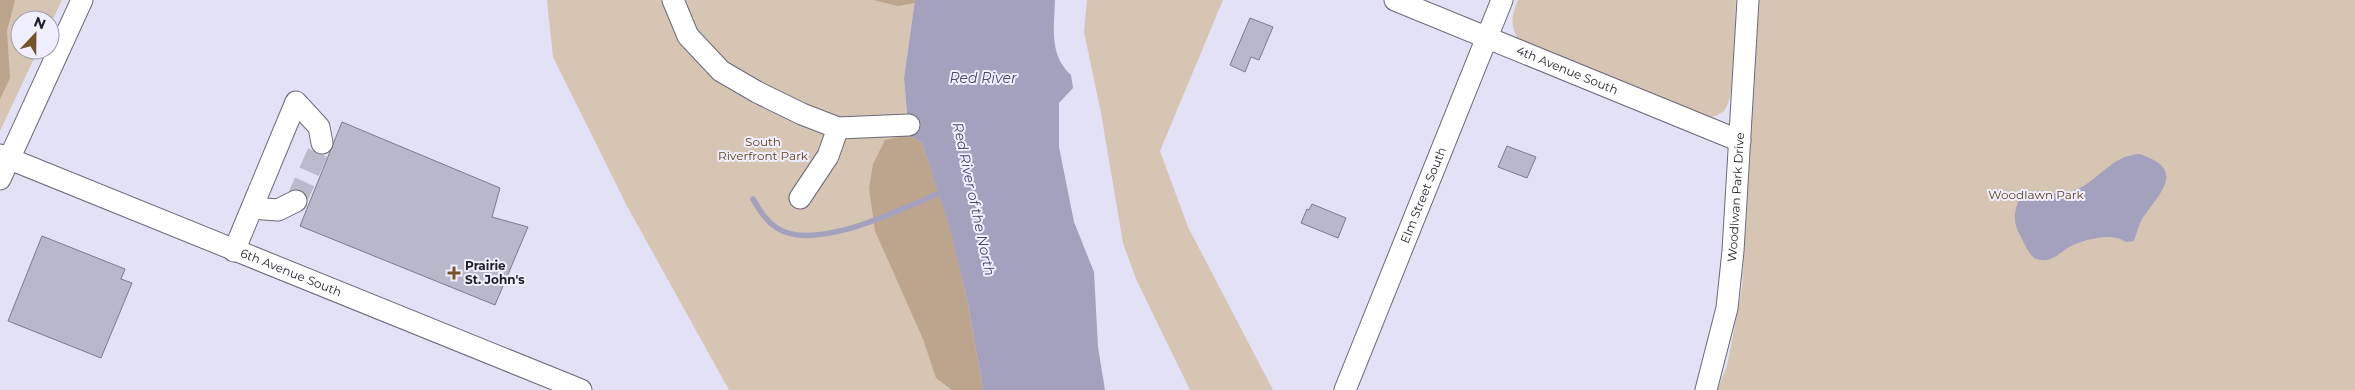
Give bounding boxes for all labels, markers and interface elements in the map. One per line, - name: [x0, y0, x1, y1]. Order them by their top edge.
- north arrow: [10, 10, 60, 60]
- text: N: [31, 12, 48, 33]
- street label: 4th Avenue South: [1514, 42, 1620, 97]
- water label: Red River: [949, 69, 1017, 87]
- water label: Red River of the North: [949, 121, 999, 277]
- street label: Woodlwan Park Drive: [1724, 132, 1747, 263]
- park label: South Riverfront Park: [718, 134, 809, 163]
- street label: Elm Street South: [1397, 145, 1449, 245]
- park label: Woodlawn Park: [1988, 187, 2084, 202]
- street label: 6th Avenue South: [238, 245, 344, 299]
- place label: Prairie St. John's: [465, 258, 525, 287]
- marker: Prairie St. John's: [447, 266, 461, 280]

